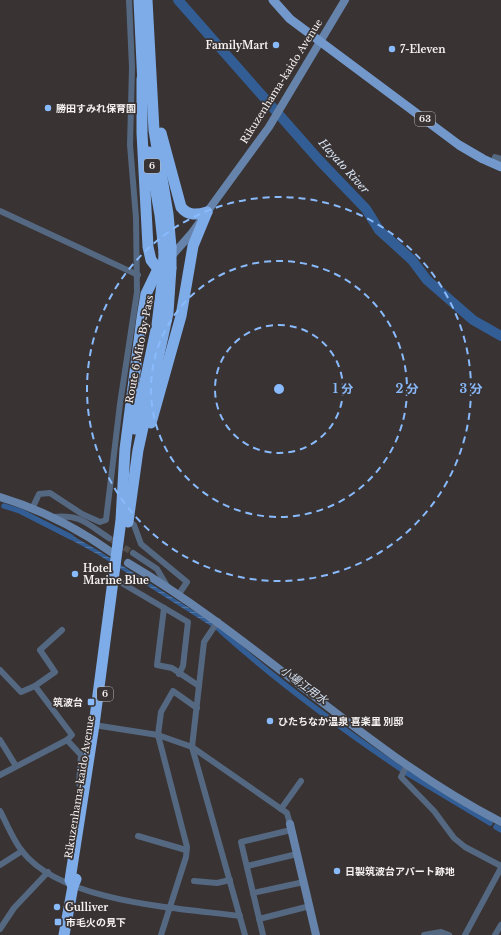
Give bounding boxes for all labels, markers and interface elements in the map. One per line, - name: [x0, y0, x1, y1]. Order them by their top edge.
- street label: Rikuzenhama-kaido Avenue: [238, 16, 325, 146]
- place label: FamilyMart: [205, 39, 268, 52]
- marker: FamilyMart: [271, 40, 281, 50]
- place label: 7-Eleven: [400, 43, 446, 56]
- marker: 7-Eleven: [387, 44, 397, 54]
- place label: 勝田すみれ保育園: [56, 102, 136, 115]
- marker: 勝田すみれ保育園: [43, 103, 53, 113]
- road number: 63: [415, 112, 435, 126]
- water label: Hayato River: [315, 135, 373, 197]
- road number: 6: [144, 159, 160, 173]
- street label: Route 6 Mito By-Pass: [123, 294, 156, 404]
- text: 1 分: [333, 381, 353, 396]
- text: 2 分: [395, 381, 419, 396]
- text: 3 分: [460, 381, 482, 396]
- centre of rings: [272, 382, 286, 396]
- place label: Hotel Marine Blue: [83, 562, 149, 587]
- marker: Hotel Marine Blue: [70, 569, 80, 579]
- water label: 小場江用水: [278, 663, 331, 707]
- road number: 6: [97, 687, 113, 701]
- place label: 筑波台: [53, 696, 83, 709]
- marker: 筑波台: [86, 697, 96, 707]
- street label: Rikuzenhama-kaido Avenue: [62, 714, 97, 860]
- place label: ひたちなか温泉 喜楽里 別邸: [278, 715, 403, 728]
- marker: ひたちなか温泉 喜楽里 別邸: [265, 716, 275, 726]
- place label: 日製筑波台アパート跡地: [345, 865, 455, 878]
- marker: 日製筑波台アパート跡地: [332, 866, 342, 876]
- place label: Gulliver: [65, 901, 108, 914]
- marker: Gulliver: [52, 902, 62, 912]
- place label: 市毛火の見下: [66, 916, 126, 929]
- marker: 市毛火の見下: [53, 917, 63, 927]

